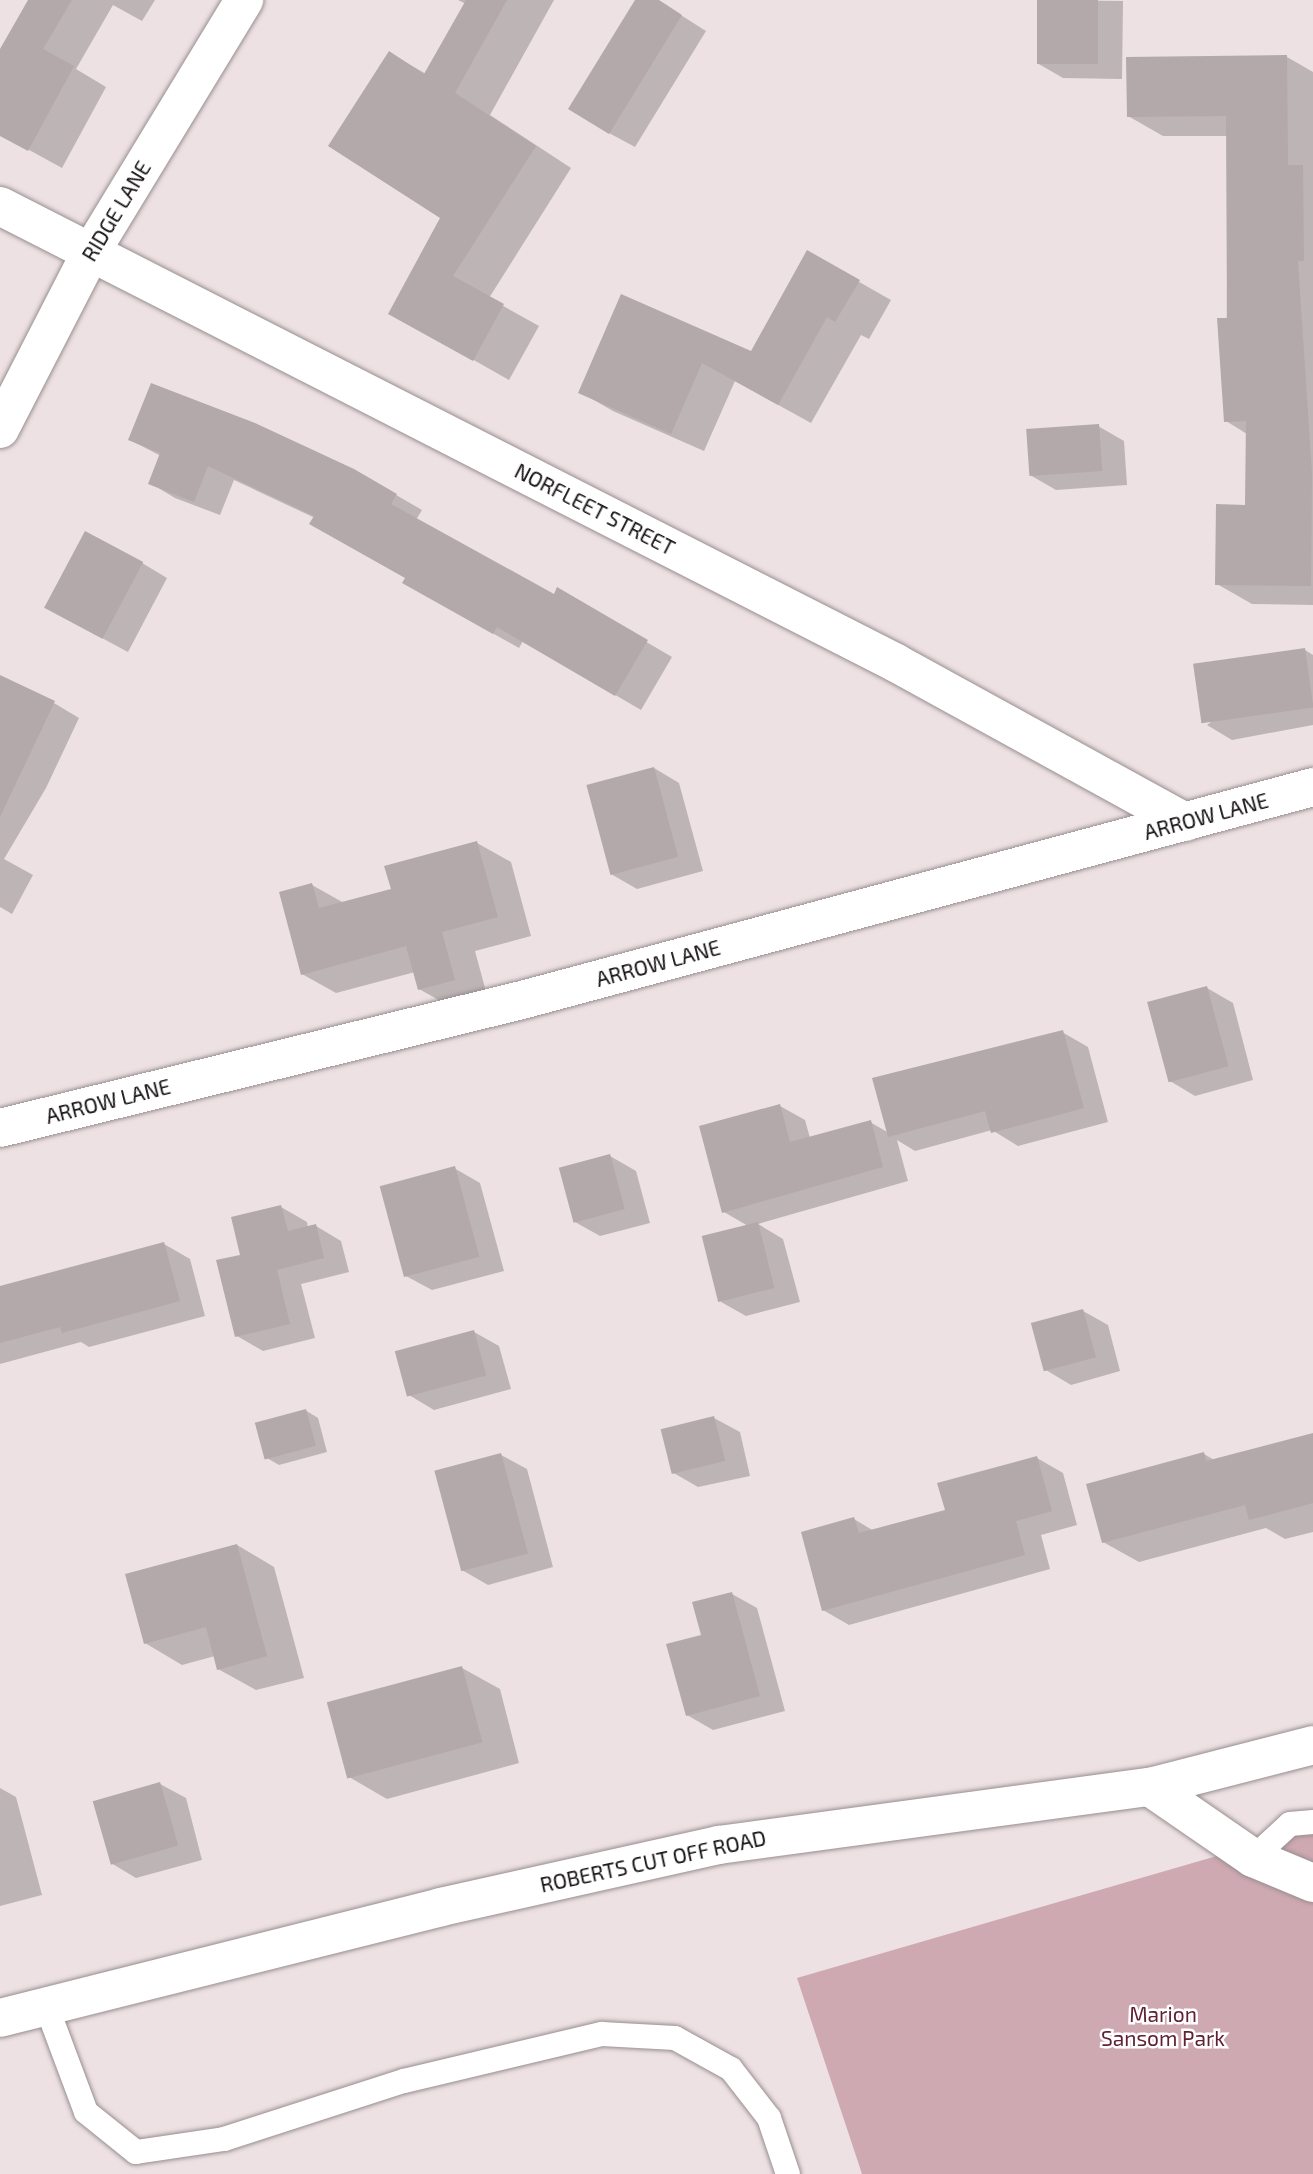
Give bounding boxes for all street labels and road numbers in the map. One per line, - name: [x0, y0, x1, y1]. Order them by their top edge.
- street label: RIDGE LANE: [76, 156, 156, 266]
- street label: NORFLEET STREET: [510, 458, 680, 560]
- street label: ARROW LANE: [1141, 787, 1271, 845]
- street label: ARROW LANE: [593, 934, 723, 992]
- street label: ARROW LANE: [43, 1073, 173, 1129]
- street label: ROBERTS CUT OFF ROAD: [537, 1825, 769, 1897]

